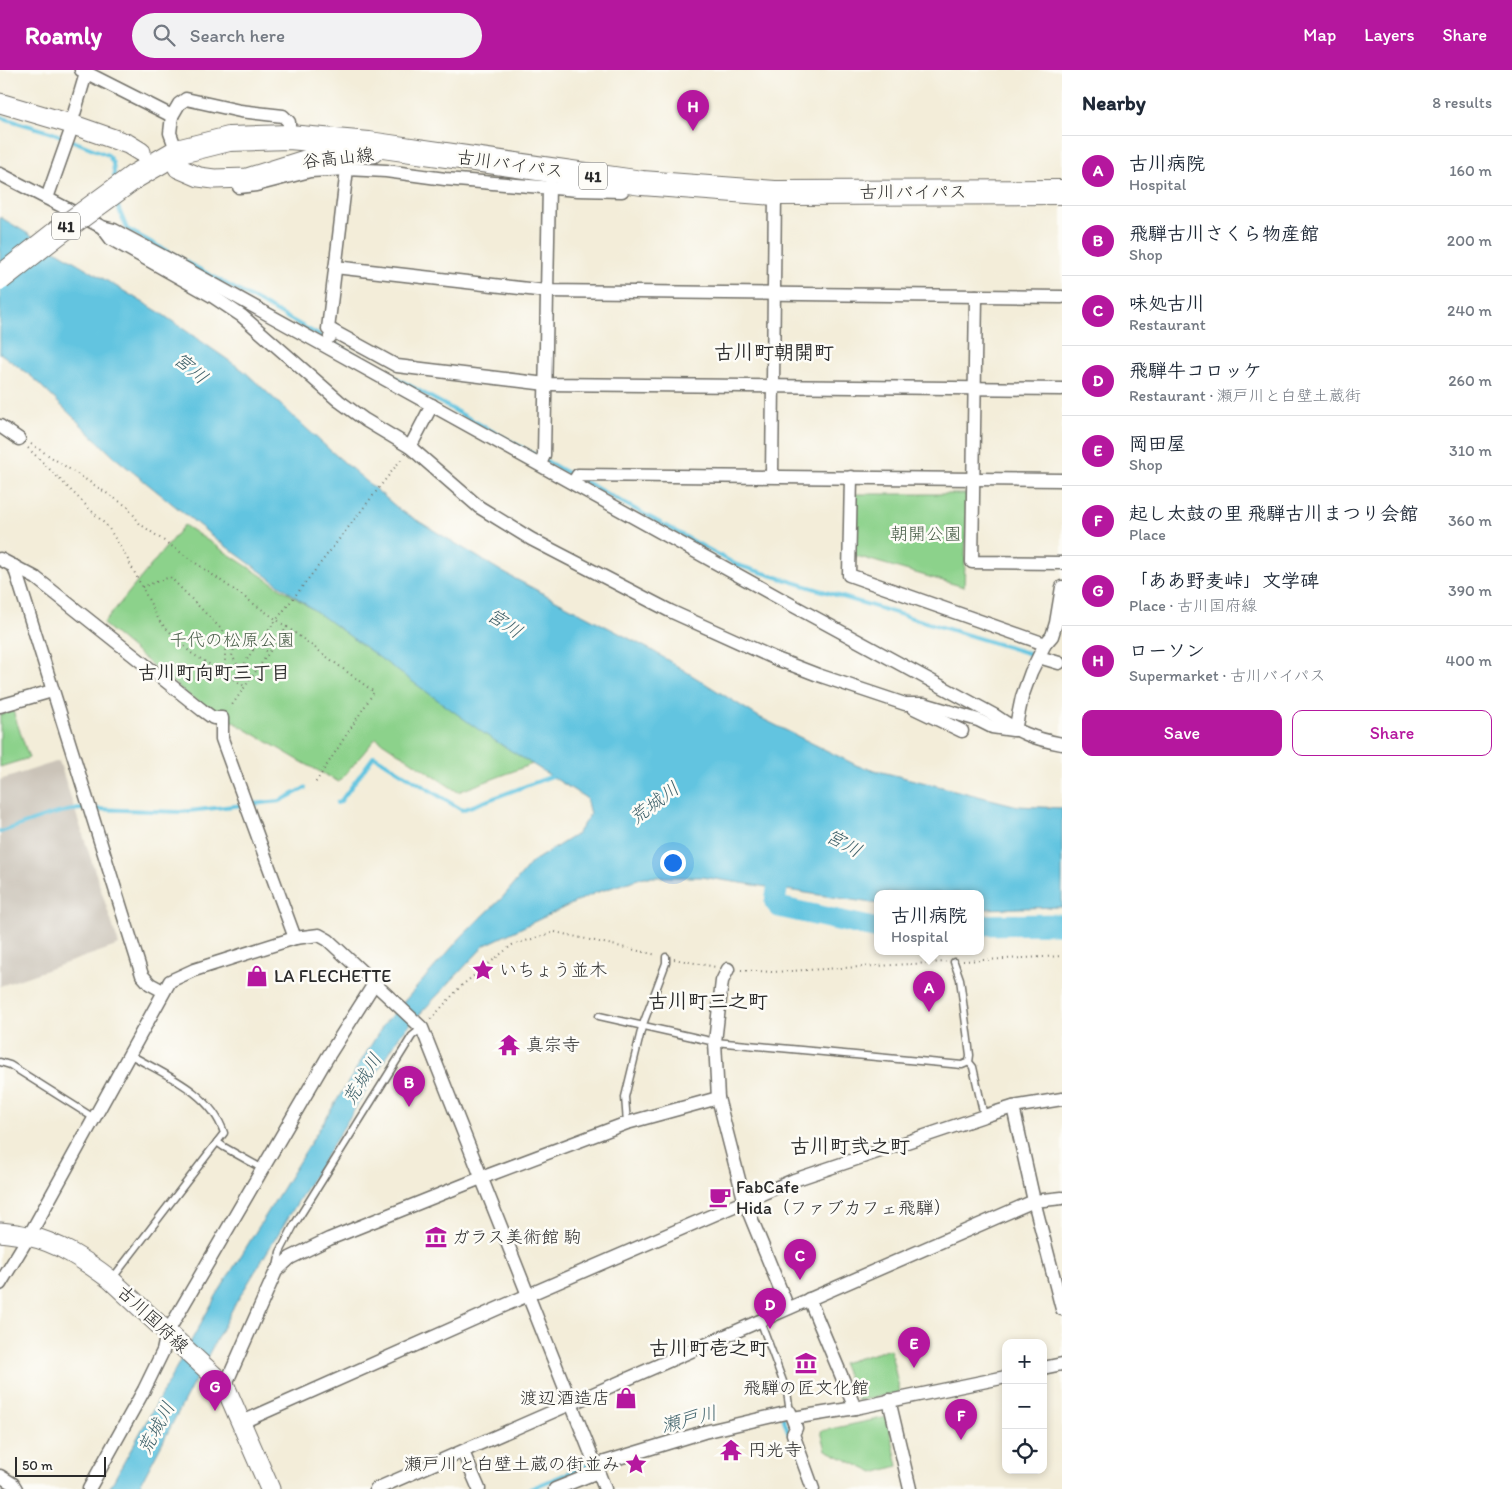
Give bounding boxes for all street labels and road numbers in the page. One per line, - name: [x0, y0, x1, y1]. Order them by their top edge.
- street label: 谷高山線: [301, 143, 375, 173]
- street label: 古川バイパス: [455, 146, 565, 182]
- road number: 41: [579, 162, 607, 190]
- street label: 古川バイパス: [859, 181, 967, 203]
- road number: 41: [52, 212, 80, 240]
- street label: 古川国府線: [113, 1280, 193, 1358]

